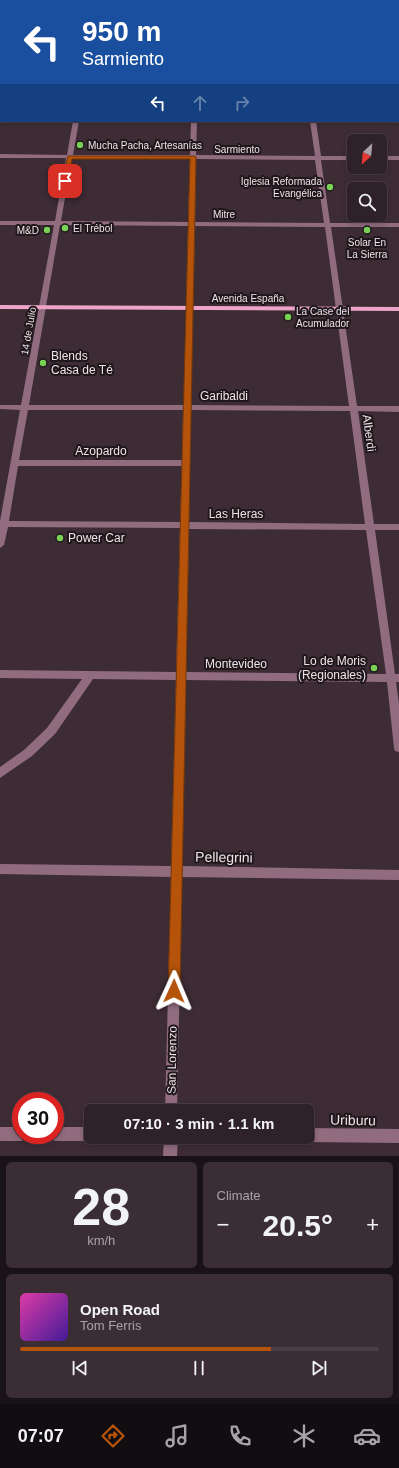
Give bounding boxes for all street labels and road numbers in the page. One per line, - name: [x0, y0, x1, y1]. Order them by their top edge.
- street label: Sarmiento: [214, 144, 260, 155]
- street label: Mitre: [213, 209, 236, 220]
- street label: Avenida España: [212, 293, 285, 304]
- street label: 14 de Julio: [19, 306, 38, 356]
- street label: Garibaldi: [200, 389, 248, 403]
- street label: Alberdi: [359, 414, 379, 452]
- street label: Azopardo: [75, 444, 127, 458]
- street label: Las Heras: [209, 507, 263, 521]
- street label: Montevideo: [205, 657, 267, 671]
- street label: Pellegrini: [195, 848, 253, 866]
- street label: San Lorenzo: [164, 1026, 180, 1094]
- street label: Uriburu: [330, 1112, 376, 1128]

